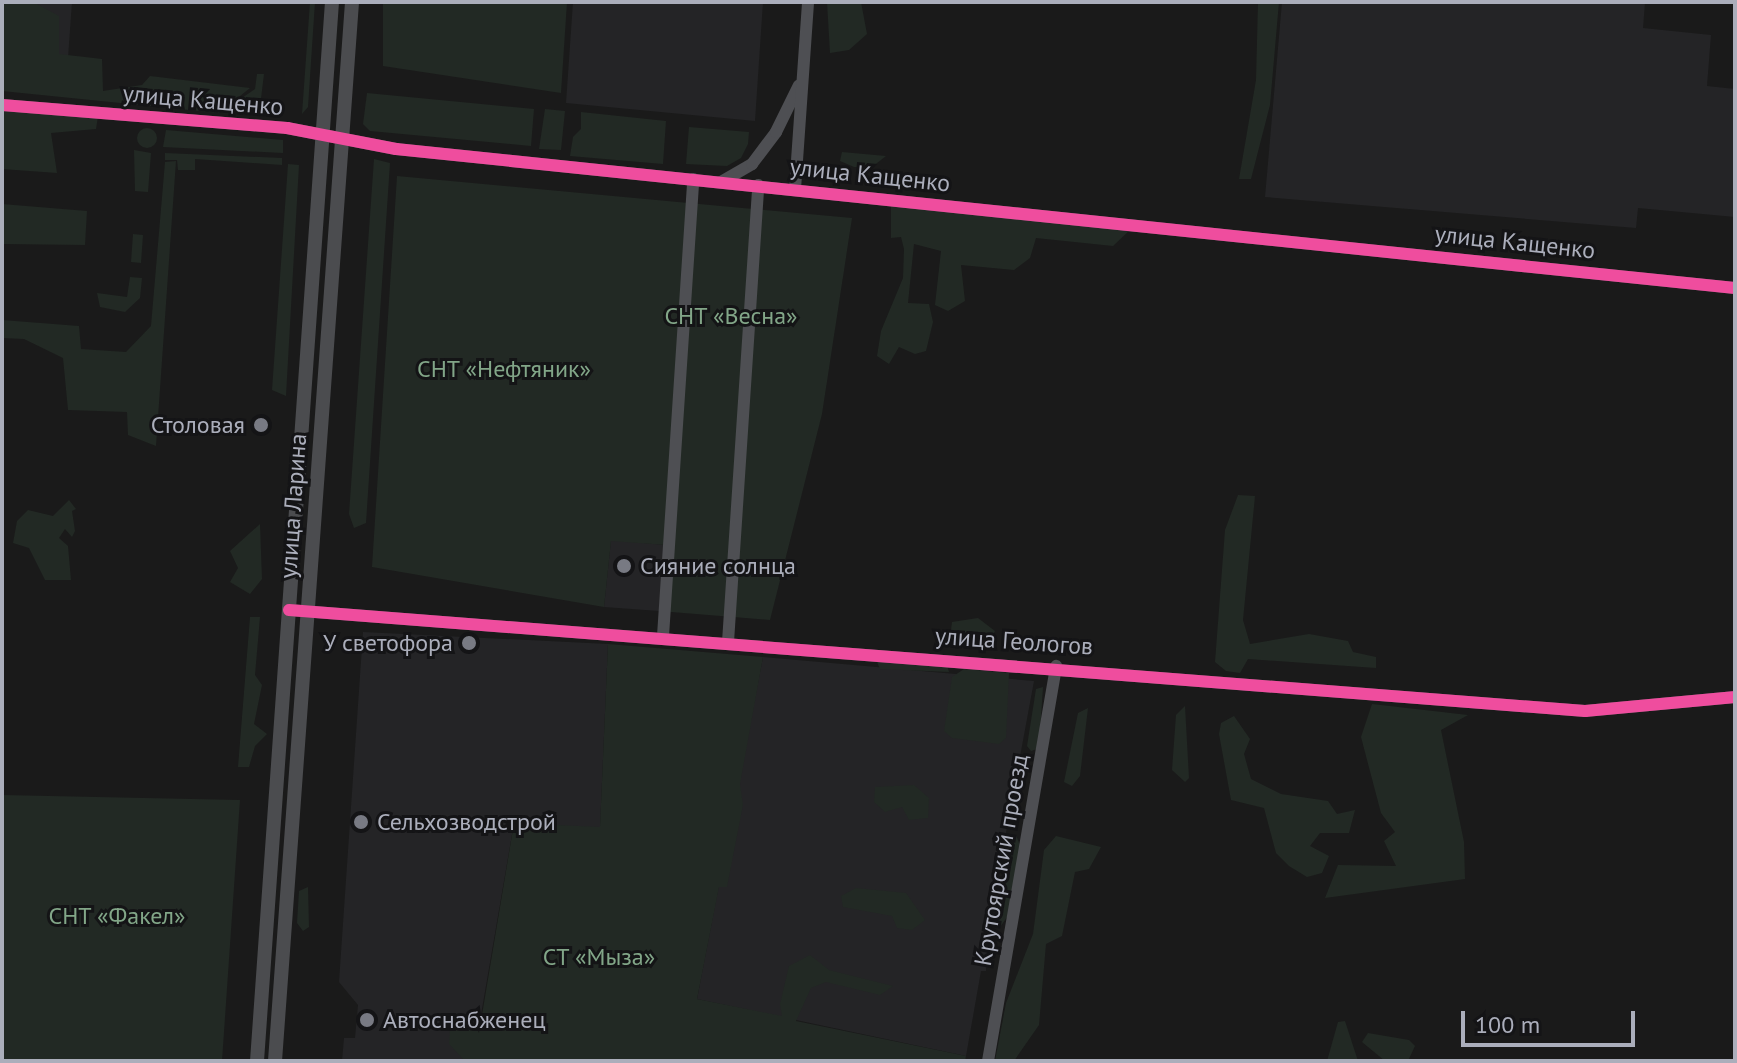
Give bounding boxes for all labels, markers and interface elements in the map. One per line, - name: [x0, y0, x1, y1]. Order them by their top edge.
- street label: улица Кащенко: [121, 79, 285, 121]
- street label: улица Кащенко: [788, 152, 952, 198]
- street label: улица Кащенко: [1433, 219, 1597, 265]
- park label: СНТ «Весна»: [664, 302, 798, 330]
- park label: СНТ «Нефтяник»: [417, 355, 591, 383]
- place label: Столовая: [151, 411, 245, 439]
- marker: Столовая: [252, 416, 270, 434]
- street label: улица Ларина: [274, 433, 312, 579]
- place label: Сияние солнца: [640, 552, 796, 580]
- marker: Сияние солнца: [615, 557, 633, 575]
- street label: улица Геологов: [934, 621, 1094, 661]
- place label: У светофора: [322, 629, 453, 657]
- marker: У светофора: [460, 634, 478, 652]
- street label: Крутоярский проезд: [968, 752, 1034, 968]
- place label: Сельхозводстрой: [377, 808, 556, 836]
- marker: Сельхозводстрой: [352, 813, 370, 831]
- park label: СНТ «Факел»: [48, 902, 186, 930]
- park label: СТ «Мыза»: [542, 943, 656, 971]
- scale bar: [1465, 995, 1639, 1045]
- place label: Автоснабженец: [383, 1006, 546, 1034]
- text: 100 m: [1475, 1009, 1540, 1040]
- marker: Автоснабженец: [358, 1011, 376, 1029]

